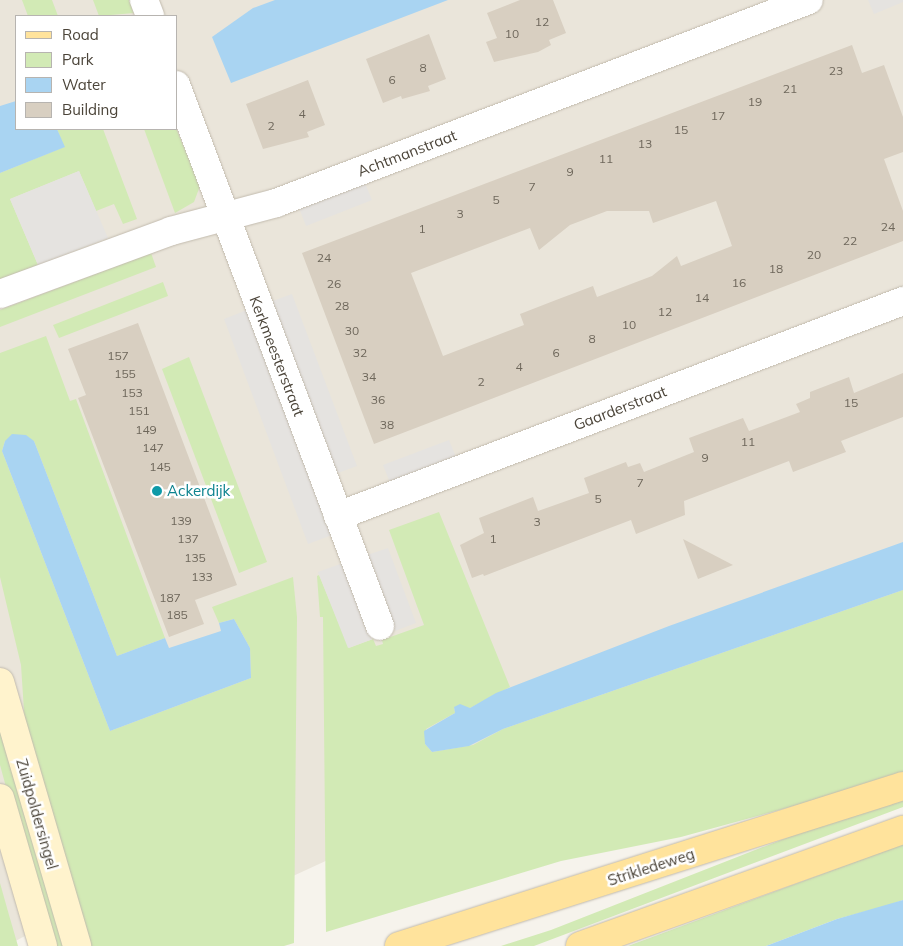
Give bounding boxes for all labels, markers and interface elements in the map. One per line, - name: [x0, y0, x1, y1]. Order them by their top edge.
- legend: [15, 15, 178, 130]
- house number: 12: [535, 15, 549, 29]
- text: Road: [62, 25, 99, 44]
- house number: 10: [505, 27, 519, 41]
- text: Park: [62, 50, 94, 69]
- house number: 8: [419, 61, 427, 75]
- house number: 23: [829, 64, 843, 78]
- house number: 6: [388, 73, 396, 87]
- text: Water: [62, 75, 106, 94]
- house number: 21: [783, 82, 797, 96]
- house number: 19: [748, 95, 762, 109]
- text: Building: [62, 100, 118, 119]
- house number: 4: [298, 107, 306, 121]
- house number: 17: [711, 109, 725, 123]
- house number: 2: [267, 119, 275, 133]
- house number: 15: [674, 123, 688, 137]
- street label: Achtmanstraat: [355, 126, 459, 180]
- house number: 13: [638, 137, 652, 151]
- house number: 11: [599, 152, 613, 166]
- house number: 9: [566, 165, 574, 179]
- house number: 7: [528, 180, 536, 194]
- house number: 5: [492, 193, 500, 207]
- house number: 3: [456, 207, 464, 221]
- house number: 24: [881, 220, 895, 234]
- house number: 1: [418, 222, 426, 236]
- house number: 22: [843, 234, 857, 248]
- house number: 20: [807, 248, 821, 262]
- house number: 24: [317, 251, 331, 265]
- house number: 18: [769, 262, 783, 276]
- house number: 16: [732, 276, 746, 290]
- house number: 26: [327, 277, 341, 291]
- house number: 14: [695, 291, 709, 305]
- street label: Kerkmeesterstraat: [246, 293, 308, 419]
- house number: 28: [335, 299, 349, 313]
- house number: 12: [658, 305, 672, 319]
- house number: 10: [622, 318, 636, 332]
- house number: 30: [345, 324, 359, 338]
- house number: 8: [588, 332, 596, 346]
- house number: 32: [353, 346, 367, 360]
- house number: 6: [552, 346, 560, 360]
- house number: 157: [107, 349, 129, 363]
- house number: 4: [515, 360, 523, 374]
- house number: 155: [114, 367, 136, 381]
- house number: 34: [362, 370, 376, 384]
- house number: 2: [477, 375, 485, 389]
- street label: Gaarderstraat: [571, 382, 669, 434]
- house number: 153: [121, 386, 143, 400]
- house number: 36: [371, 393, 385, 407]
- house number: 15: [844, 396, 858, 410]
- house number: 151: [128, 404, 150, 418]
- house number: 38: [380, 418, 394, 432]
- house number: 149: [135, 423, 157, 437]
- house number: 11: [741, 435, 755, 449]
- house number: 147: [142, 441, 164, 455]
- house number: 9: [701, 451, 709, 465]
- house number: 145: [149, 460, 171, 474]
- house number: 7: [636, 476, 644, 490]
- place label: Ackerdijk: [167, 482, 230, 500]
- marker: Ackerdijk: [151, 485, 163, 497]
- house number: 5: [594, 492, 602, 506]
- house number: 139: [170, 514, 192, 528]
- house number: 3: [533, 515, 541, 529]
- house number: 137: [177, 532, 199, 546]
- house number: 1: [489, 532, 497, 546]
- house number: 135: [184, 551, 206, 565]
- house number: 133: [191, 570, 213, 584]
- house number: 187: [159, 591, 181, 605]
- house number: 185: [166, 608, 188, 622]
- street label: Zuidpoldersingel: [13, 757, 61, 871]
- street label: Strikledeweg: [605, 844, 697, 890]

